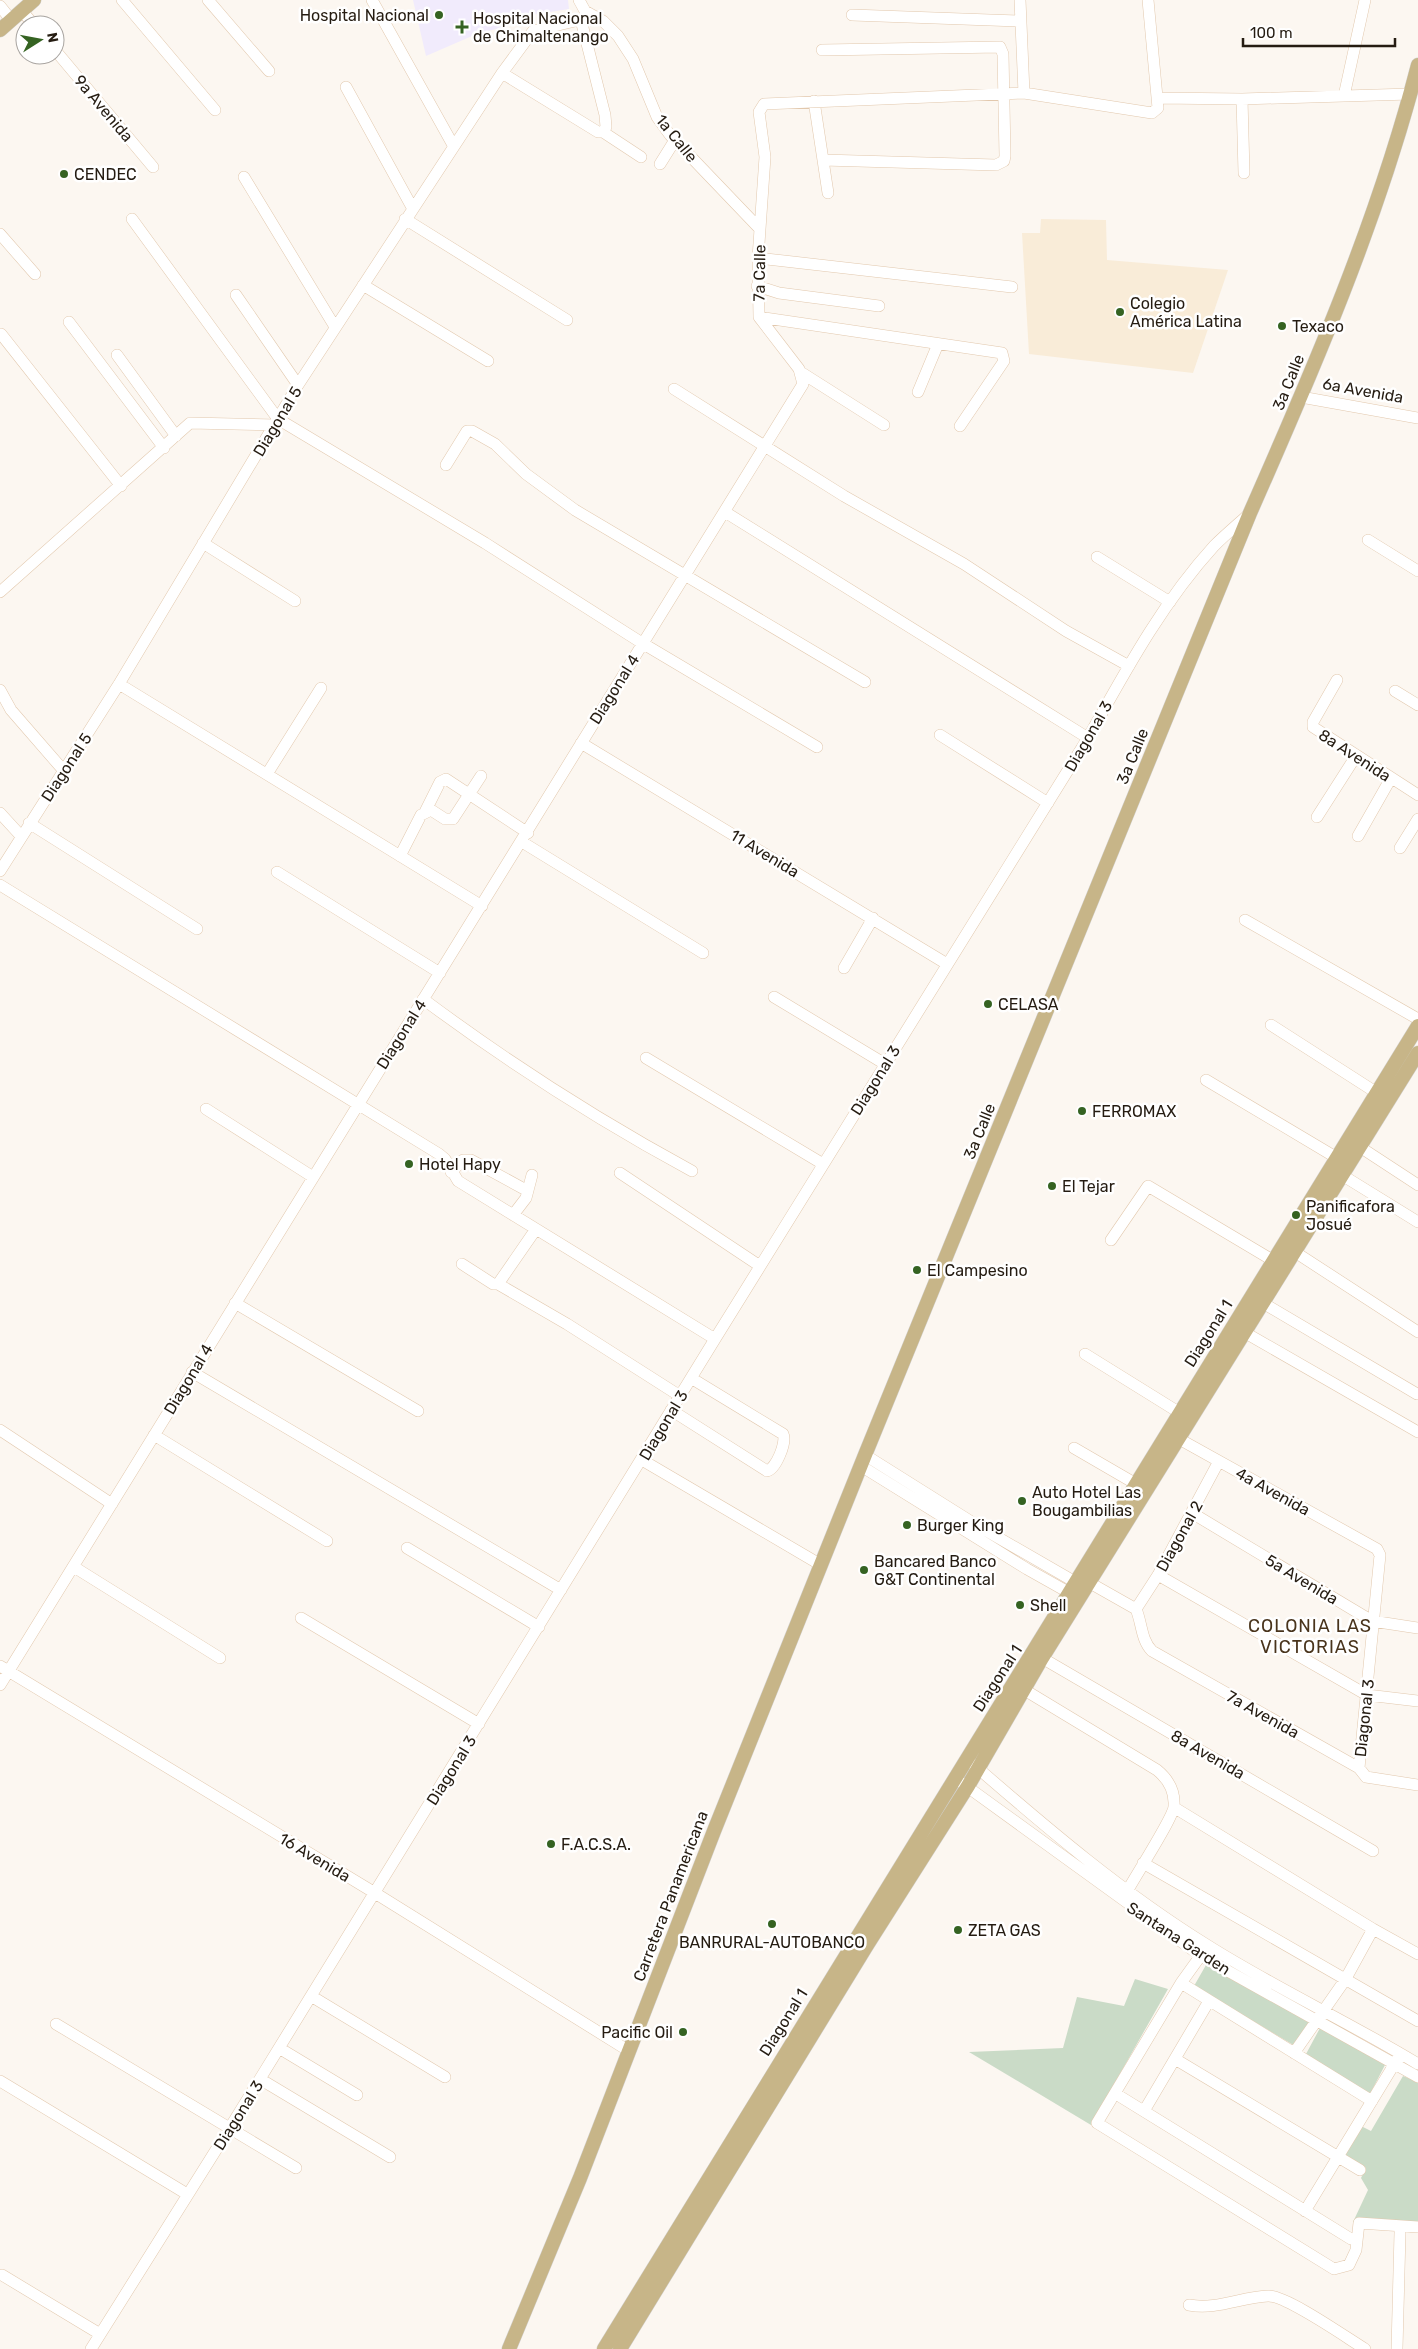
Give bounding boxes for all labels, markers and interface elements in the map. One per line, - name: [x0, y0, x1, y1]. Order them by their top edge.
- place label: Hospital Nacional: [300, 6, 429, 25]
- marker: Hospital Nacional: [433, 9, 445, 21]
- place label: Hospital Nacional de Chimaltenango: [473, 9, 609, 46]
- north arrow: [15, 15, 65, 65]
- scale bar: [1243, 15, 1396, 47]
- marker: Hospital Nacional de Chimaltenango: [455, 20, 469, 34]
- text: 100 m: [1250, 24, 1292, 42]
- text: N: [43, 31, 62, 44]
- street label: 9a Avenida: [70, 71, 137, 146]
- street label: 1a Calle: [652, 111, 702, 166]
- place label: CENDEC: [74, 165, 137, 184]
- marker: CENDEC: [58, 168, 70, 180]
- street label: 7a Calle: [750, 244, 769, 302]
- place label: Colegio América Latina: [1130, 294, 1242, 331]
- marker: Colegio América Latina: [1114, 306, 1126, 318]
- place label: Texaco: [1292, 317, 1344, 336]
- marker: Texaco: [1276, 320, 1288, 332]
- street label: 3a Calle: [1269, 351, 1308, 413]
- street label: 6a Avenida: [1321, 374, 1405, 407]
- street label: Diagonal 5: [249, 383, 306, 460]
- street label: Diagonal 4: [586, 651, 643, 728]
- street label: Diagonal 3: [1061, 698, 1116, 775]
- street label: 3a Calle: [1113, 725, 1152, 787]
- street label: 8a Avenida: [1315, 725, 1394, 786]
- street label: Diagonal 5: [37, 729, 96, 805]
- street label: 11 Avenida: [727, 825, 803, 881]
- place label: CELASA: [998, 995, 1059, 1014]
- street label: Diagonal 4: [373, 996, 430, 1073]
- marker: CELASA: [982, 998, 994, 1010]
- street label: Diagonal 3: [847, 1042, 904, 1119]
- street label: 3a Calle: [960, 1100, 999, 1162]
- place label: FERROMAX: [1092, 1102, 1176, 1121]
- marker: FERROMAX: [1076, 1105, 1088, 1117]
- place label: Hotel Hapy: [419, 1155, 501, 1174]
- marker: Hotel Hapy: [403, 1158, 415, 1170]
- place label: El Tejar: [1062, 1177, 1115, 1196]
- marker: El Tejar: [1046, 1180, 1058, 1192]
- place label: Panificafora Josué: [1306, 1197, 1395, 1234]
- marker: Panificafora Josué: [1290, 1209, 1302, 1221]
- place label: El Campesino: [927, 1261, 1028, 1280]
- marker: El Campesino: [911, 1264, 923, 1276]
- street label: Diagonal 1: [1180, 1296, 1237, 1370]
- street label: Diagonal 4: [160, 1341, 217, 1418]
- street label: Diagonal 3: [635, 1387, 692, 1464]
- street label: 4a Avenida: [1232, 1463, 1313, 1520]
- place label: Auto Hotel Las Bougambilias: [1032, 1483, 1141, 1520]
- marker: Auto Hotel Las Bougambilias: [1016, 1495, 1028, 1507]
- street label: Diagonal 2: [1152, 1497, 1207, 1575]
- place label: Burger King: [917, 1516, 1004, 1535]
- marker: Burger King: [901, 1519, 913, 1531]
- street label: 5a Avenida: [1262, 1550, 1342, 1609]
- place label: Bancared Banco G&T Continental: [874, 1552, 996, 1589]
- marker: Bancared Banco G&T Continental: [858, 1564, 870, 1576]
- place label: Shell: [1030, 1596, 1066, 1615]
- marker: Shell: [1014, 1599, 1026, 1611]
- district label: COLONIA LAS VICTORIAS: [1248, 1615, 1372, 1658]
- street label: Diagonal 1: [969, 1641, 1026, 1715]
- street label: Diagonal 3: [1351, 1678, 1378, 1758]
- street label: 7a Avenida: [1223, 1687, 1302, 1742]
- street label: 8a Avenida: [1167, 1726, 1248, 1783]
- street label: Diagonal 3: [423, 1732, 480, 1809]
- street label: Carretera Panamericana: [629, 1808, 712, 1984]
- street label: 16 Avenida: [276, 1829, 354, 1886]
- place label: F.A.C.S.A.: [561, 1835, 631, 1854]
- marker: F.A.C.S.A.: [545, 1838, 557, 1850]
- street label: Santana Garden: [1123, 1898, 1234, 1979]
- marker: BANRURAL-AUTOBANCO: [766, 1918, 778, 1930]
- place label: ZETA GAS: [968, 1921, 1041, 1940]
- marker: ZETA GAS: [952, 1924, 964, 1936]
- place label: BANRURAL-AUTOBANCO: [679, 1933, 865, 1952]
- street label: Diagonal 1: [755, 1985, 812, 2059]
- place label: Pacific Oil: [601, 2023, 673, 2042]
- marker: Pacific Oil: [677, 2026, 689, 2038]
- street label: Diagonal 3: [210, 2077, 267, 2154]

